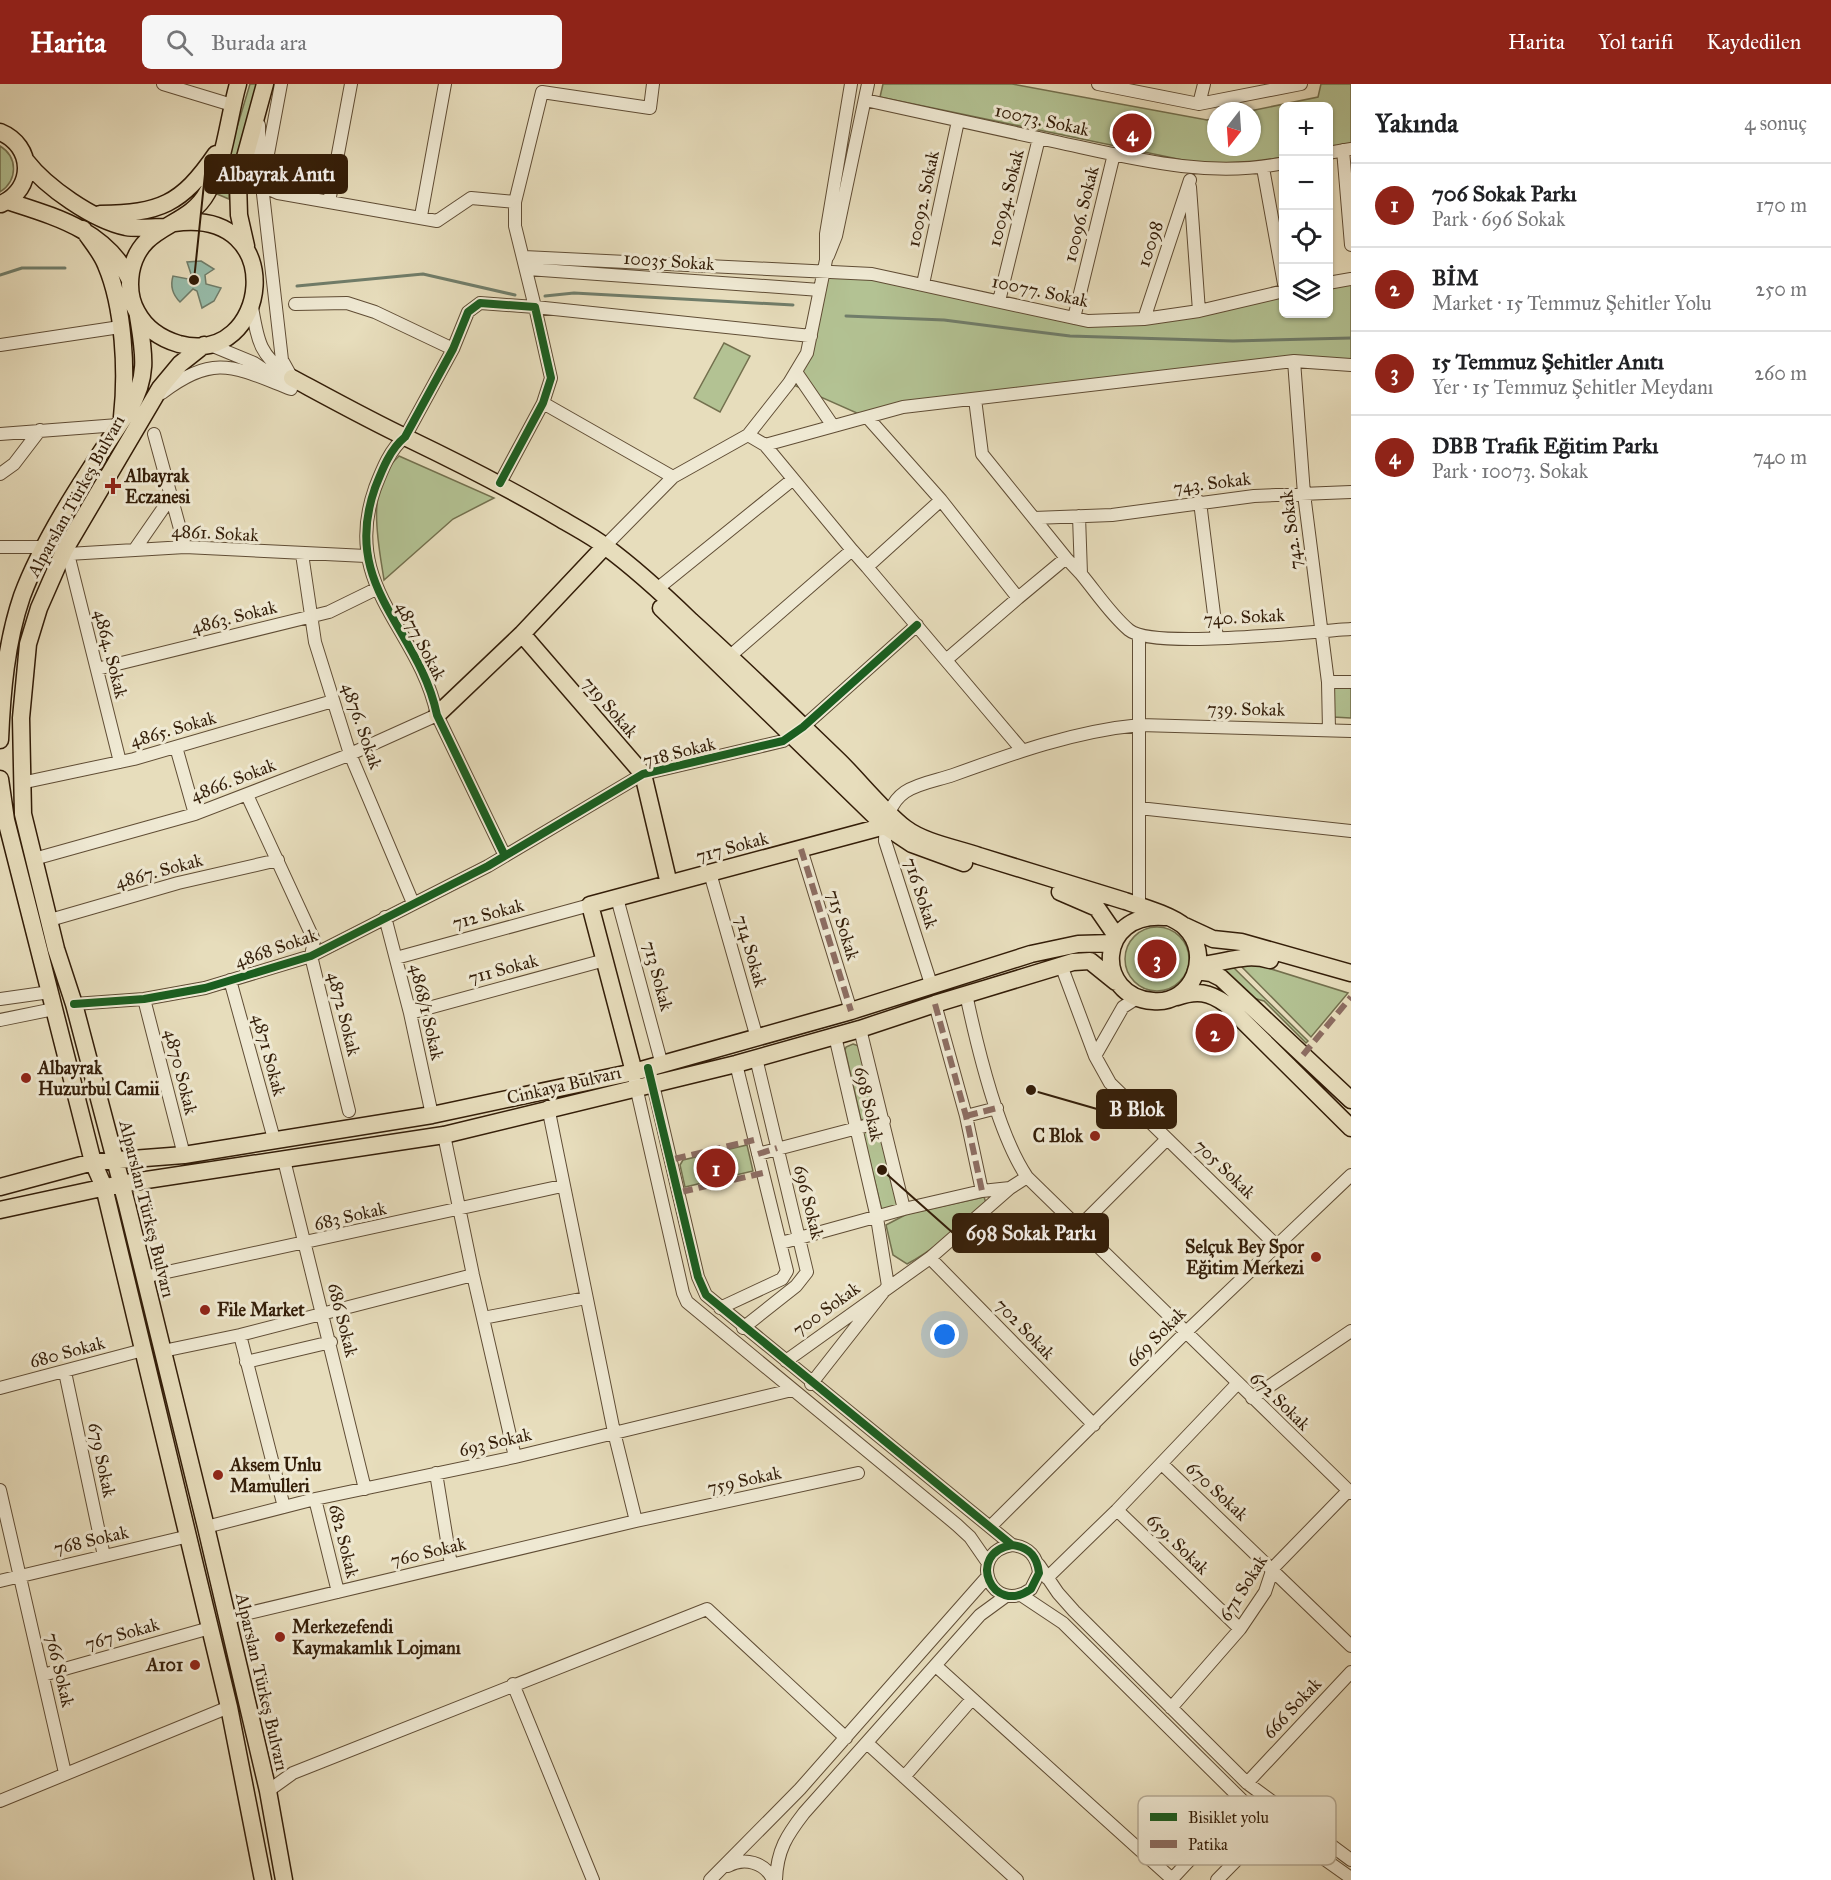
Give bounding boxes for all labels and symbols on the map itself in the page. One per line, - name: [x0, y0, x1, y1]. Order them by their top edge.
- street label: 10073. Sokak: [993, 99, 1092, 141]
- north arrow: [1207, 102, 1261, 156]
- pin: 4: [1112, 110, 1152, 156]
- street label: 10094. Sokak: [983, 146, 1029, 249]
- street label: 10092. Sokak: [902, 148, 944, 249]
- callout: Albayrak Anıtı: [205, 155, 347, 193]
- text: Albayrak Anıtı: [215, 162, 336, 187]
- street label: 10096. Sokak: [1058, 163, 1104, 264]
- street label: 10098: [1132, 218, 1168, 270]
- street label: 10035 Sokak: [623, 247, 716, 275]
- street label: 10077. Sokak: [990, 270, 1091, 312]
- street label: Alparslan Türkeş Bulvarı: [22, 411, 130, 582]
- place label: Albayrak Eczanesi: [124, 465, 191, 508]
- street label: 743. Sokak: [1172, 467, 1253, 499]
- marker: Albayrak Eczanesi: [106, 479, 120, 493]
- street label: 742. Sokak: [1275, 488, 1307, 571]
- street label: 4861. Sokak: [171, 520, 260, 546]
- street label: 4863. Sokak: [189, 596, 280, 638]
- street label: 4877 Sokak: [391, 598, 451, 685]
- street label: 740. Sokak: [1203, 604, 1286, 630]
- street label: 4864. Sokak: [89, 607, 133, 701]
- street label: 719 Sokak: [577, 672, 643, 743]
- street label: 4876. Sokak: [337, 680, 387, 773]
- street label: 739. Sokak: [1207, 697, 1286, 721]
- street label: 4865. Sokak: [128, 706, 219, 752]
- street label: 718 Sokak: [640, 732, 718, 772]
- street label: 4866. Sokak: [187, 753, 279, 806]
- street label: 717 Sokak: [693, 827, 771, 867]
- street label: 4867. Sokak: [113, 849, 206, 893]
- street label: 716 Sokak: [899, 855, 943, 932]
- street label: 715 Sokak: [822, 887, 864, 964]
- street label: 712 Sokak: [450, 894, 527, 934]
- street label: 714 Sokak: [730, 912, 772, 990]
- street label: 4868 Sokak: [232, 923, 321, 972]
- pin: 3: [1138, 936, 1176, 982]
- street label: 713 Sokak: [638, 939, 678, 1014]
- street label: 711 Sokak: [466, 949, 541, 989]
- street label: 4868/1 Sokak: [405, 962, 449, 1063]
- street label: 4872 Sokak: [323, 970, 365, 1059]
- pin: 2: [1196, 1010, 1234, 1056]
- street label: 4871 Sokak: [248, 1012, 291, 1099]
- street label: 4870 Sokak: [160, 1027, 202, 1118]
- place label: Albayrak Huzurbul Camii: [37, 1057, 161, 1100]
- street label: Cinkaya Bulvarı: [505, 1061, 623, 1109]
- street label: 698 Sokak: [850, 1064, 888, 1144]
- marker: Albayrak Huzurbul Camii: [19, 1071, 33, 1085]
- callout: B Blok: [1097, 1090, 1176, 1128]
- text: B Blok: [1109, 1097, 1165, 1121]
- street label: Alparslan Türkeş Bulvarı: [114, 1117, 180, 1300]
- place label: C Blok: [1033, 1125, 1084, 1147]
- marker: C Blok: [1088, 1129, 1102, 1143]
- street label: 705 Sokak: [1190, 1135, 1260, 1204]
- pin: 1: [696, 1146, 736, 1190]
- street label: 696 Sokak: [789, 1163, 829, 1242]
- street label: 683 Sokak: [312, 1197, 389, 1235]
- callout: 698 Sokak Parkı: [953, 1214, 1108, 1252]
- text: 698 Sokak Parkı: [966, 1221, 1097, 1246]
- place label: Selçuk Bey Spor Eğitim Merkezi: [1185, 1236, 1305, 1280]
- marker: Selçuk Bey Spor Eğitim Merkezi: [1309, 1250, 1323, 1264]
- street label: 700 Sokak: [788, 1277, 865, 1341]
- street label: 686 Sokak: [323, 1281, 363, 1360]
- street label: 702 Sokak: [990, 1294, 1060, 1365]
- place label: File Market: [217, 1299, 305, 1321]
- street label: 669 Sokak: [1121, 1302, 1191, 1372]
- marker: File Market: [198, 1303, 212, 1317]
- your location: [930, 1320, 959, 1349]
- street label: 680 Sokak: [27, 1331, 108, 1373]
- street label: 672 Sokak: [1245, 1367, 1315, 1436]
- street label: 679 Sokak: [83, 1420, 121, 1500]
- street label: 693 Sokak: [457, 1423, 534, 1461]
- place label: Aksem Unlu Mamulleri: [229, 1454, 322, 1497]
- street label: 670 Sokak: [1181, 1457, 1253, 1526]
- street label: 759 Sokak: [705, 1461, 784, 1499]
- marker: Aksem Unlu Mamulleri: [211, 1468, 225, 1482]
- street label: 682 Sokak: [324, 1502, 364, 1581]
- street label: 659. Sokak: [1142, 1509, 1214, 1580]
- street label: 768 Sokak: [51, 1521, 131, 1559]
- street label: 760 Sokak: [388, 1532, 469, 1571]
- street label: 671 Sokak: [1214, 1550, 1272, 1625]
- street label: Alparslan Türkeş Bulvarı: [231, 1590, 293, 1773]
- street label: 767 Sokak: [82, 1613, 162, 1655]
- place label: Merkezefendi Kaymakamlık Lojmanı: [292, 1616, 462, 1660]
- marker: Merkezefendi Kaymakamlık Lojmanı: [273, 1630, 287, 1644]
- street label: 766 Sokak: [41, 1631, 79, 1710]
- place label: A101: [145, 1654, 183, 1676]
- marker: A101: [188, 1658, 202, 1672]
- street label: 666 Sokak: [1258, 1672, 1326, 1743]
- legend: [1138, 1796, 1336, 1865]
- text: Bisiklet yolu: [1188, 1808, 1269, 1827]
- text: Patika: [1188, 1835, 1228, 1854]

